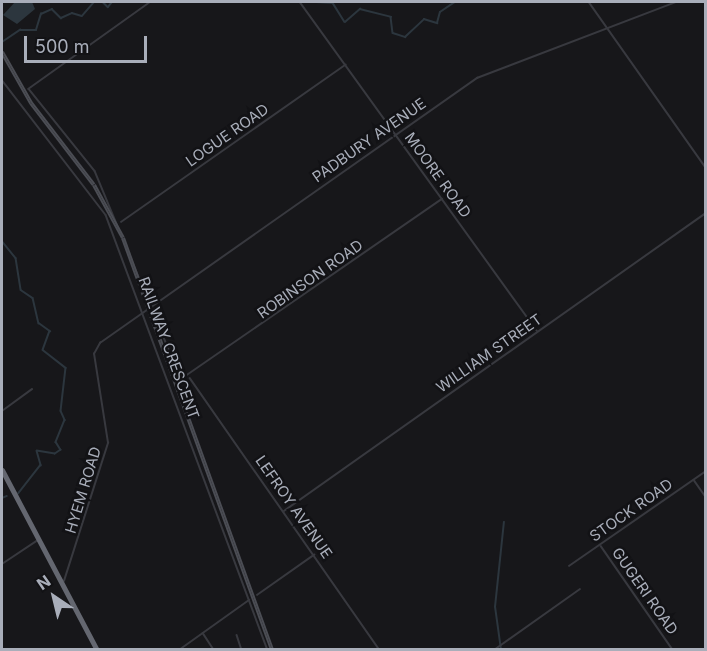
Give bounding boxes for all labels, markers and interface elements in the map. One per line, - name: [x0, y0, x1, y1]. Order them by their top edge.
- scale bar: [27, 24, 150, 62]
- text: 500 m: [35, 36, 89, 57]
- street label: PADBURY AVENUE: [309, 94, 429, 186]
- street label: LOGUE ROAD: [182, 100, 272, 170]
- street label: MOORE ROAD: [401, 129, 475, 221]
- street label: ROBINSON ROAD: [254, 236, 366, 322]
- street label: RAILWAY CRESCENT: [135, 274, 203, 422]
- street label: WILLIAM STREET: [433, 310, 545, 396]
- street label: HYEM ROAD: [61, 444, 105, 536]
- street label: LEFROY AVENUE: [252, 452, 336, 562]
- street label: STOCK ROAD: [586, 475, 676, 545]
- street label: GUGERI ROAD: [608, 544, 682, 638]
- north arrow: [24, 567, 84, 627]
- text: N: [33, 571, 54, 594]

